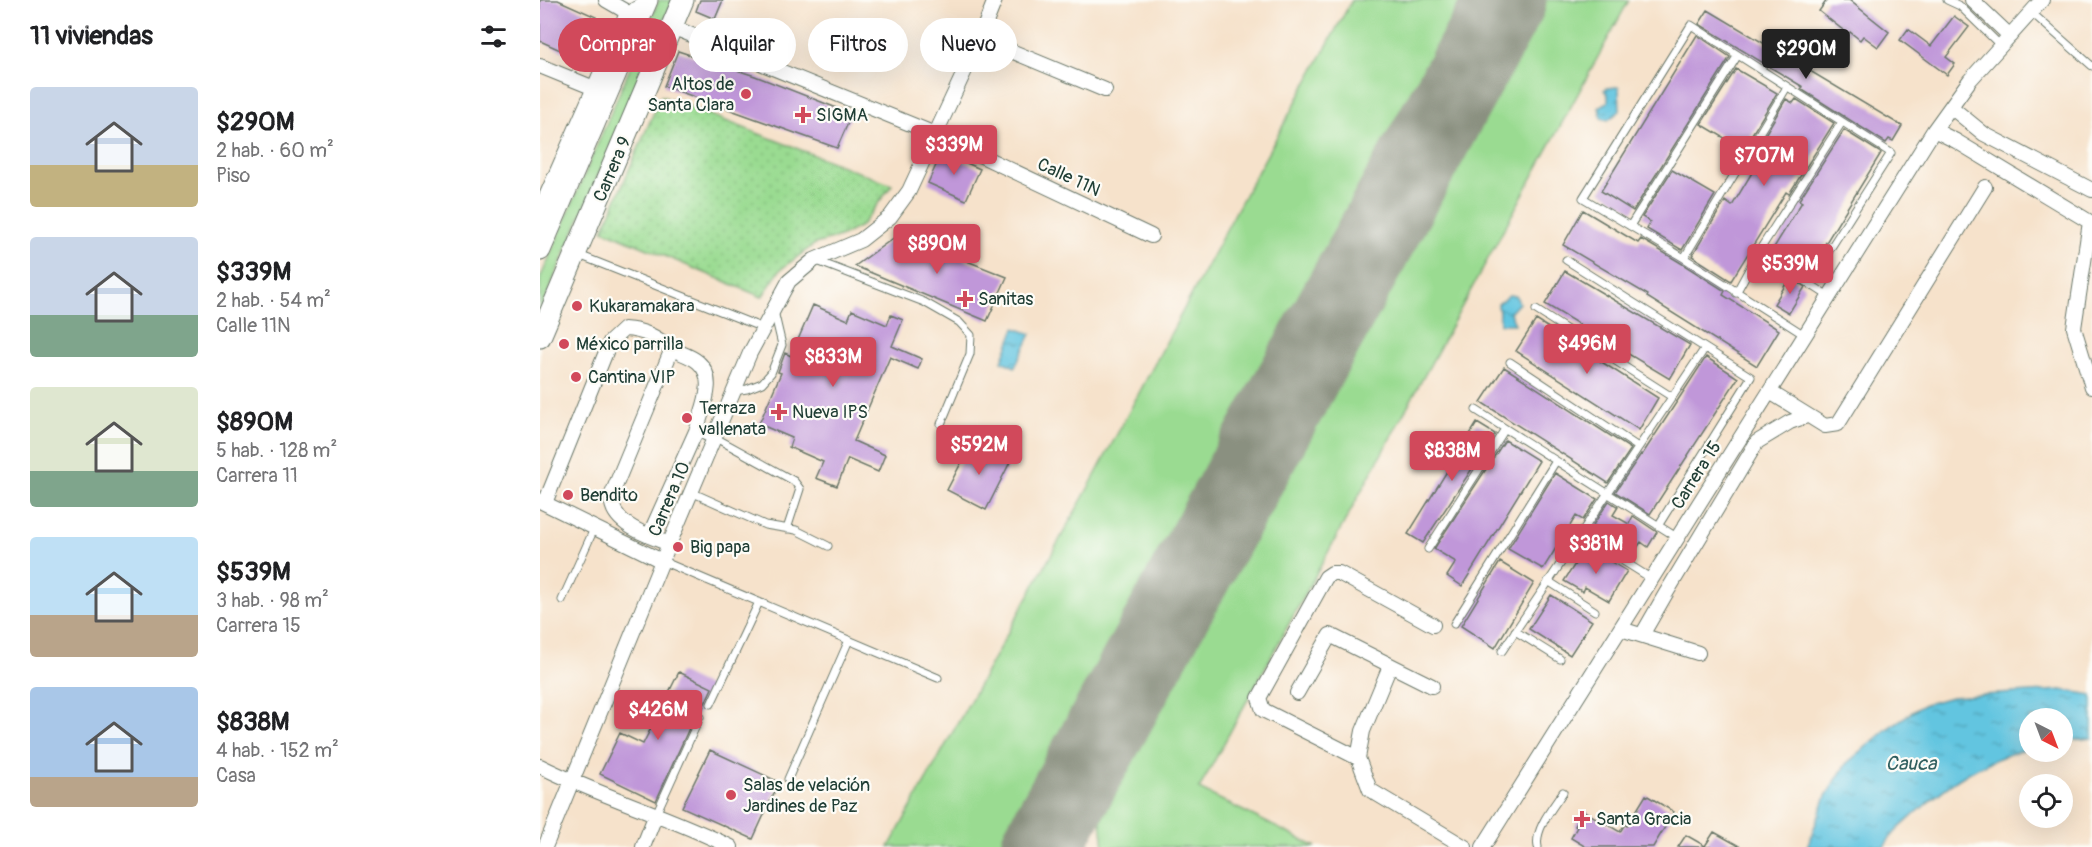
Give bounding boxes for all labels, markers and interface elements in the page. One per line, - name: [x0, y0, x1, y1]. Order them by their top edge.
- chip: Comprar: [558, 18, 677, 72]
- chip: Alquilar: [689, 18, 796, 72]
- chip: Filtros: [808, 18, 908, 72]
- chip: Nuevo: [920, 18, 1017, 72]
- text: 11 viviendas: [30, 20, 153, 52]
- icon: filters: [477, 20, 510, 53]
- pin: $290M: [1764, 29, 1848, 80]
- text: $290M: [1776, 36, 1836, 61]
- place label: Altos de Santa Clara: [648, 73, 734, 117]
- marker: Altos de Santa Clara: [739, 87, 753, 101]
- place label: SIGMA: [816, 104, 868, 127]
- text: $290M: [216, 106, 295, 138]
- marker: SIGMA: [794, 106, 812, 124]
- icon: home: [78, 111, 150, 183]
- pin: $339M: [912, 125, 996, 176]
- text: $339M: [925, 132, 983, 157]
- street label: Carrera 9: [588, 133, 636, 205]
- pin: $707M: [1722, 136, 1806, 187]
- text: 2 hab. · 60 m²: [216, 138, 334, 163]
- text: $707M: [1734, 143, 1794, 168]
- street label: Calle 11N: [1034, 153, 1104, 202]
- text: Piso: [216, 163, 250, 188]
- pin: $890M: [895, 224, 979, 275]
- text: $890M: [907, 231, 967, 256]
- pin: $539M: [1748, 244, 1832, 295]
- text: $539M: [1761, 251, 1819, 276]
- text: $339M: [216, 256, 291, 288]
- icon: home: [78, 261, 150, 333]
- text: 2 hab. · 54 m²: [216, 288, 331, 313]
- place label: Sanitas: [978, 288, 1033, 311]
- marker: Sanitas: [956, 290, 974, 308]
- place label: Kukaramakara: [589, 295, 695, 318]
- marker: Kukaramakara: [570, 299, 584, 313]
- text: Calle 11N: [216, 313, 291, 338]
- pin: $496M: [1545, 324, 1629, 375]
- text: $496M: [1558, 331, 1616, 356]
- place label: México parrilla: [576, 333, 683, 356]
- marker: México parrilla: [557, 337, 571, 351]
- pin: $833M: [791, 337, 875, 388]
- text: $833M: [804, 344, 862, 369]
- place label: Cantina VIP: [588, 366, 676, 389]
- marker: Cantina VIP: [569, 370, 583, 384]
- place label: Terraza vallenata: [698, 397, 766, 441]
- place label: Nueva IPS: [792, 401, 868, 424]
- marker: Nueva IPS: [770, 403, 788, 421]
- text: $890M: [216, 406, 293, 438]
- icon: home: [78, 411, 150, 483]
- marker: Terraza vallenata: [680, 411, 694, 425]
- pin: $592M: [937, 425, 1021, 476]
- pin: $838M: [1410, 431, 1494, 482]
- text: $592M: [950, 432, 1008, 457]
- street label: Carrera 15: [1666, 437, 1726, 514]
- text: 5 hab. · 128 m²: [216, 438, 337, 463]
- text: $838M: [1424, 438, 1480, 463]
- street label: Carrera 10: [643, 458, 695, 540]
- text: Carrera 11: [216, 463, 298, 488]
- place label: Bendito: [580, 484, 638, 507]
- marker: Bendito: [561, 488, 575, 502]
- pin: $381M: [1554, 524, 1638, 575]
- text: $381M: [1569, 531, 1623, 556]
- place label: Big papa: [690, 536, 750, 559]
- marker: Big papa: [671, 540, 685, 554]
- text: $539M: [216, 556, 291, 588]
- icon: home: [78, 561, 150, 633]
- text: 3 hab. · 98 m²: [216, 588, 329, 613]
- text: Carrera 15: [216, 613, 301, 638]
- pin: $426M: [616, 690, 700, 741]
- text: $426M: [628, 697, 688, 722]
- text: $838M: [216, 706, 290, 738]
- north arrow: [2019, 708, 2073, 762]
- map controls: [2019, 708, 2073, 828]
- icon: home: [78, 711, 150, 783]
- text: 4 hab. · 152 m²: [216, 738, 339, 763]
- water label: Cauca: [1886, 751, 1938, 776]
- text: Casa: [216, 763, 256, 788]
- place label: Salas de velación Jardines de Paz: [743, 774, 870, 818]
- button: locate: [2019, 774, 2073, 828]
- marker: Salas de velación Jardines de Paz: [724, 788, 738, 802]
- place label: Santa Gracia: [1596, 808, 1691, 831]
- marker: Santa Gracia: [1573, 810, 1591, 828]

